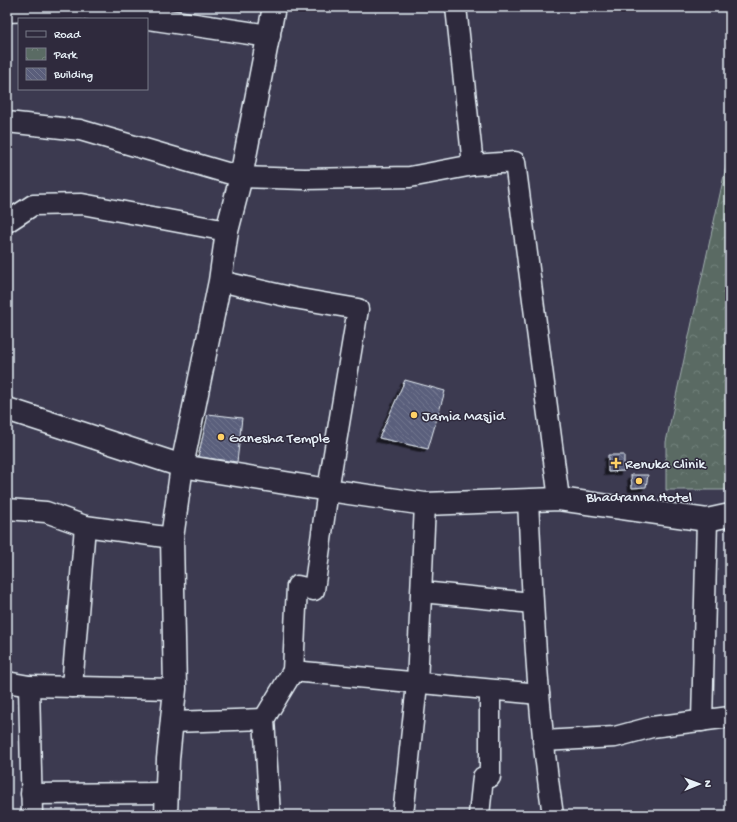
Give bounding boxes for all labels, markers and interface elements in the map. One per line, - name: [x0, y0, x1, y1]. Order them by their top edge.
- legend: [18, 18, 148, 90]
- text: Road: [54, 29, 81, 43]
- text: Park: [53, 49, 79, 63]
- text: Building: [53, 69, 93, 83]
- place label: Jamia Masjid: [422, 408, 506, 426]
- marker: Jamia Masjid: [409, 410, 419, 420]
- place label: Ganesha Temple: [229, 430, 330, 448]
- marker: Ganesha Temple: [216, 432, 226, 442]
- place label: Renuka Clinik: [625, 456, 706, 474]
- marker: Renuka Clinik: [610, 457, 622, 469]
- marker: Bhadranna Hotel: [634, 476, 644, 486]
- place label: Bhadranna Hotel: [585, 489, 692, 507]
- north arrow: [679, 764, 719, 804]
- text: N: [701, 780, 713, 788]

